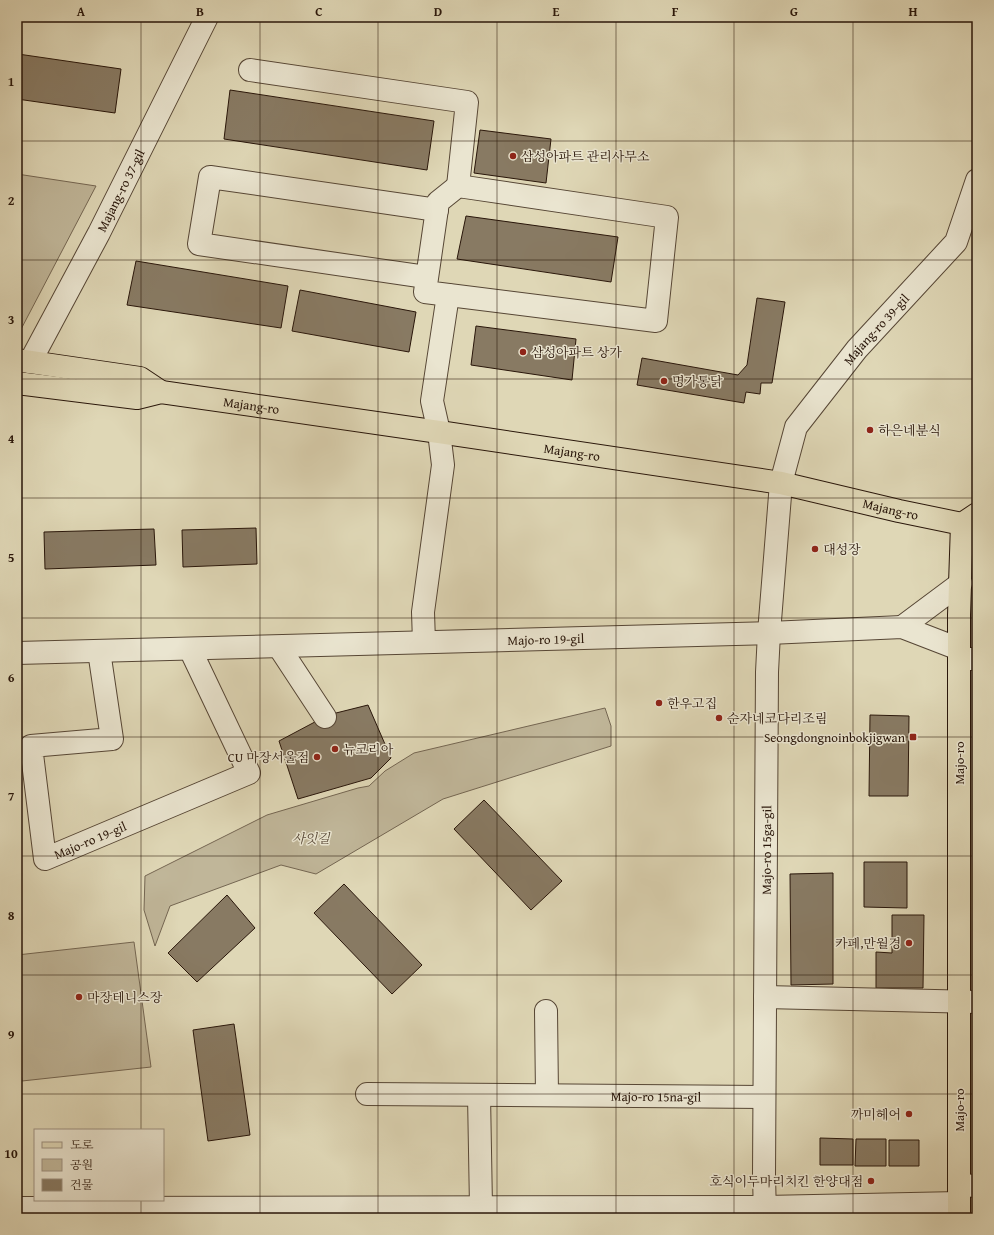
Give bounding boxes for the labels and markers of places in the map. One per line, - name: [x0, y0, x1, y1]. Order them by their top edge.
- place label: 삼성아파트 관리사무소: [521, 147, 650, 166]
- marker: 삼성아파트 관리사무소: [508, 151, 518, 161]
- place label: 삼성아파트 상가: [531, 343, 622, 362]
- marker: 삼성아파트 상가: [518, 347, 528, 357]
- place label: 명가통닭: [672, 372, 723, 391]
- marker: 명가통닭: [659, 376, 669, 386]
- place label: 하은네분식: [878, 421, 941, 440]
- marker: 하은네분식: [865, 425, 875, 435]
- place label: 대성장: [823, 540, 861, 559]
- marker: 대성장: [810, 544, 820, 554]
- place label: 한우고집: [667, 694, 717, 713]
- marker: 한우고집: [654, 698, 664, 708]
- place label: 순자네코다리조림: [727, 709, 827, 728]
- marker: 순자네코다리조림: [714, 713, 724, 723]
- place label: Seongdongnoinbokjigwan: [764, 728, 906, 747]
- marker: Seongdongnoinbokjigwan: [908, 732, 918, 742]
- place label: 뉴코리아: [343, 740, 394, 759]
- marker: 뉴코리아: [330, 744, 340, 754]
- place label: CU 마장서울점: [228, 748, 309, 767]
- marker: CU 마장서울점: [312, 752, 322, 762]
- place label: 카페,만월경: [835, 934, 901, 953]
- marker: 카페,만월경: [904, 938, 914, 948]
- place label: 마장테니스장: [87, 988, 163, 1007]
- marker: 마장테니스장: [74, 992, 84, 1002]
- place label: 까미헤어: [851, 1105, 901, 1124]
- marker: 까미헤어: [904, 1109, 914, 1119]
- place label: 호식이두마리치킨 한양대점: [709, 1172, 863, 1191]
- marker: 호식이두마리치킨 한양대점: [866, 1176, 876, 1186]

